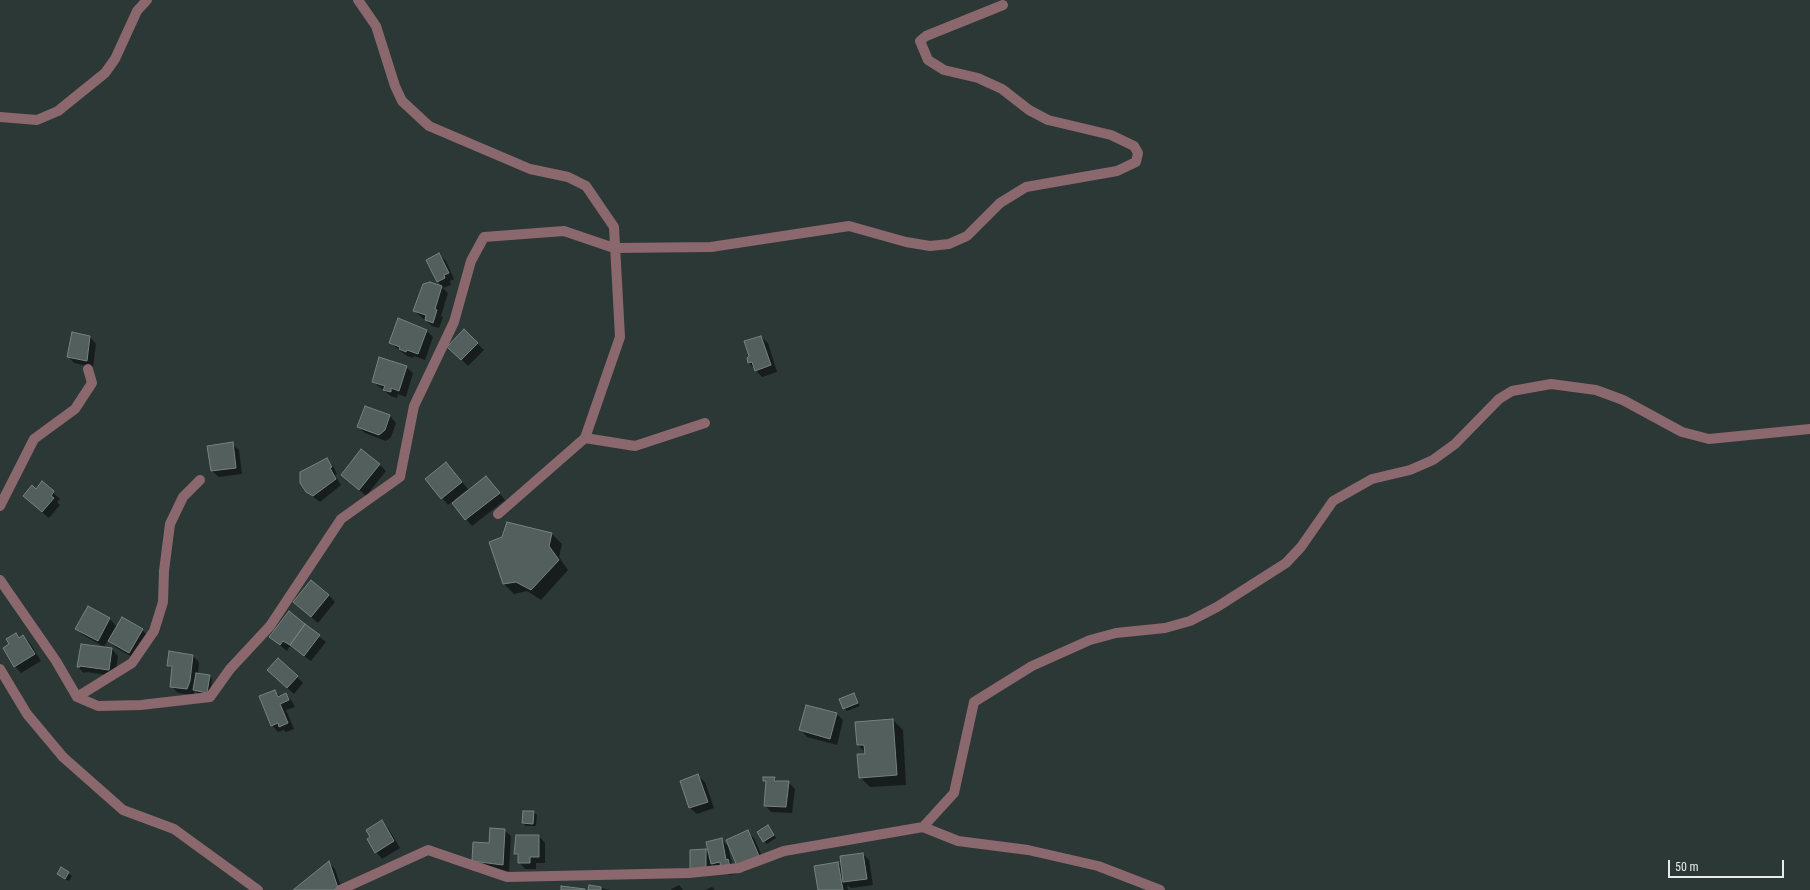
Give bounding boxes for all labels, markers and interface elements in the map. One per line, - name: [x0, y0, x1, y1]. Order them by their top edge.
- scale bar: [1670, 852, 1786, 878]
- text: 50 m: [1675, 860, 1699, 874]

